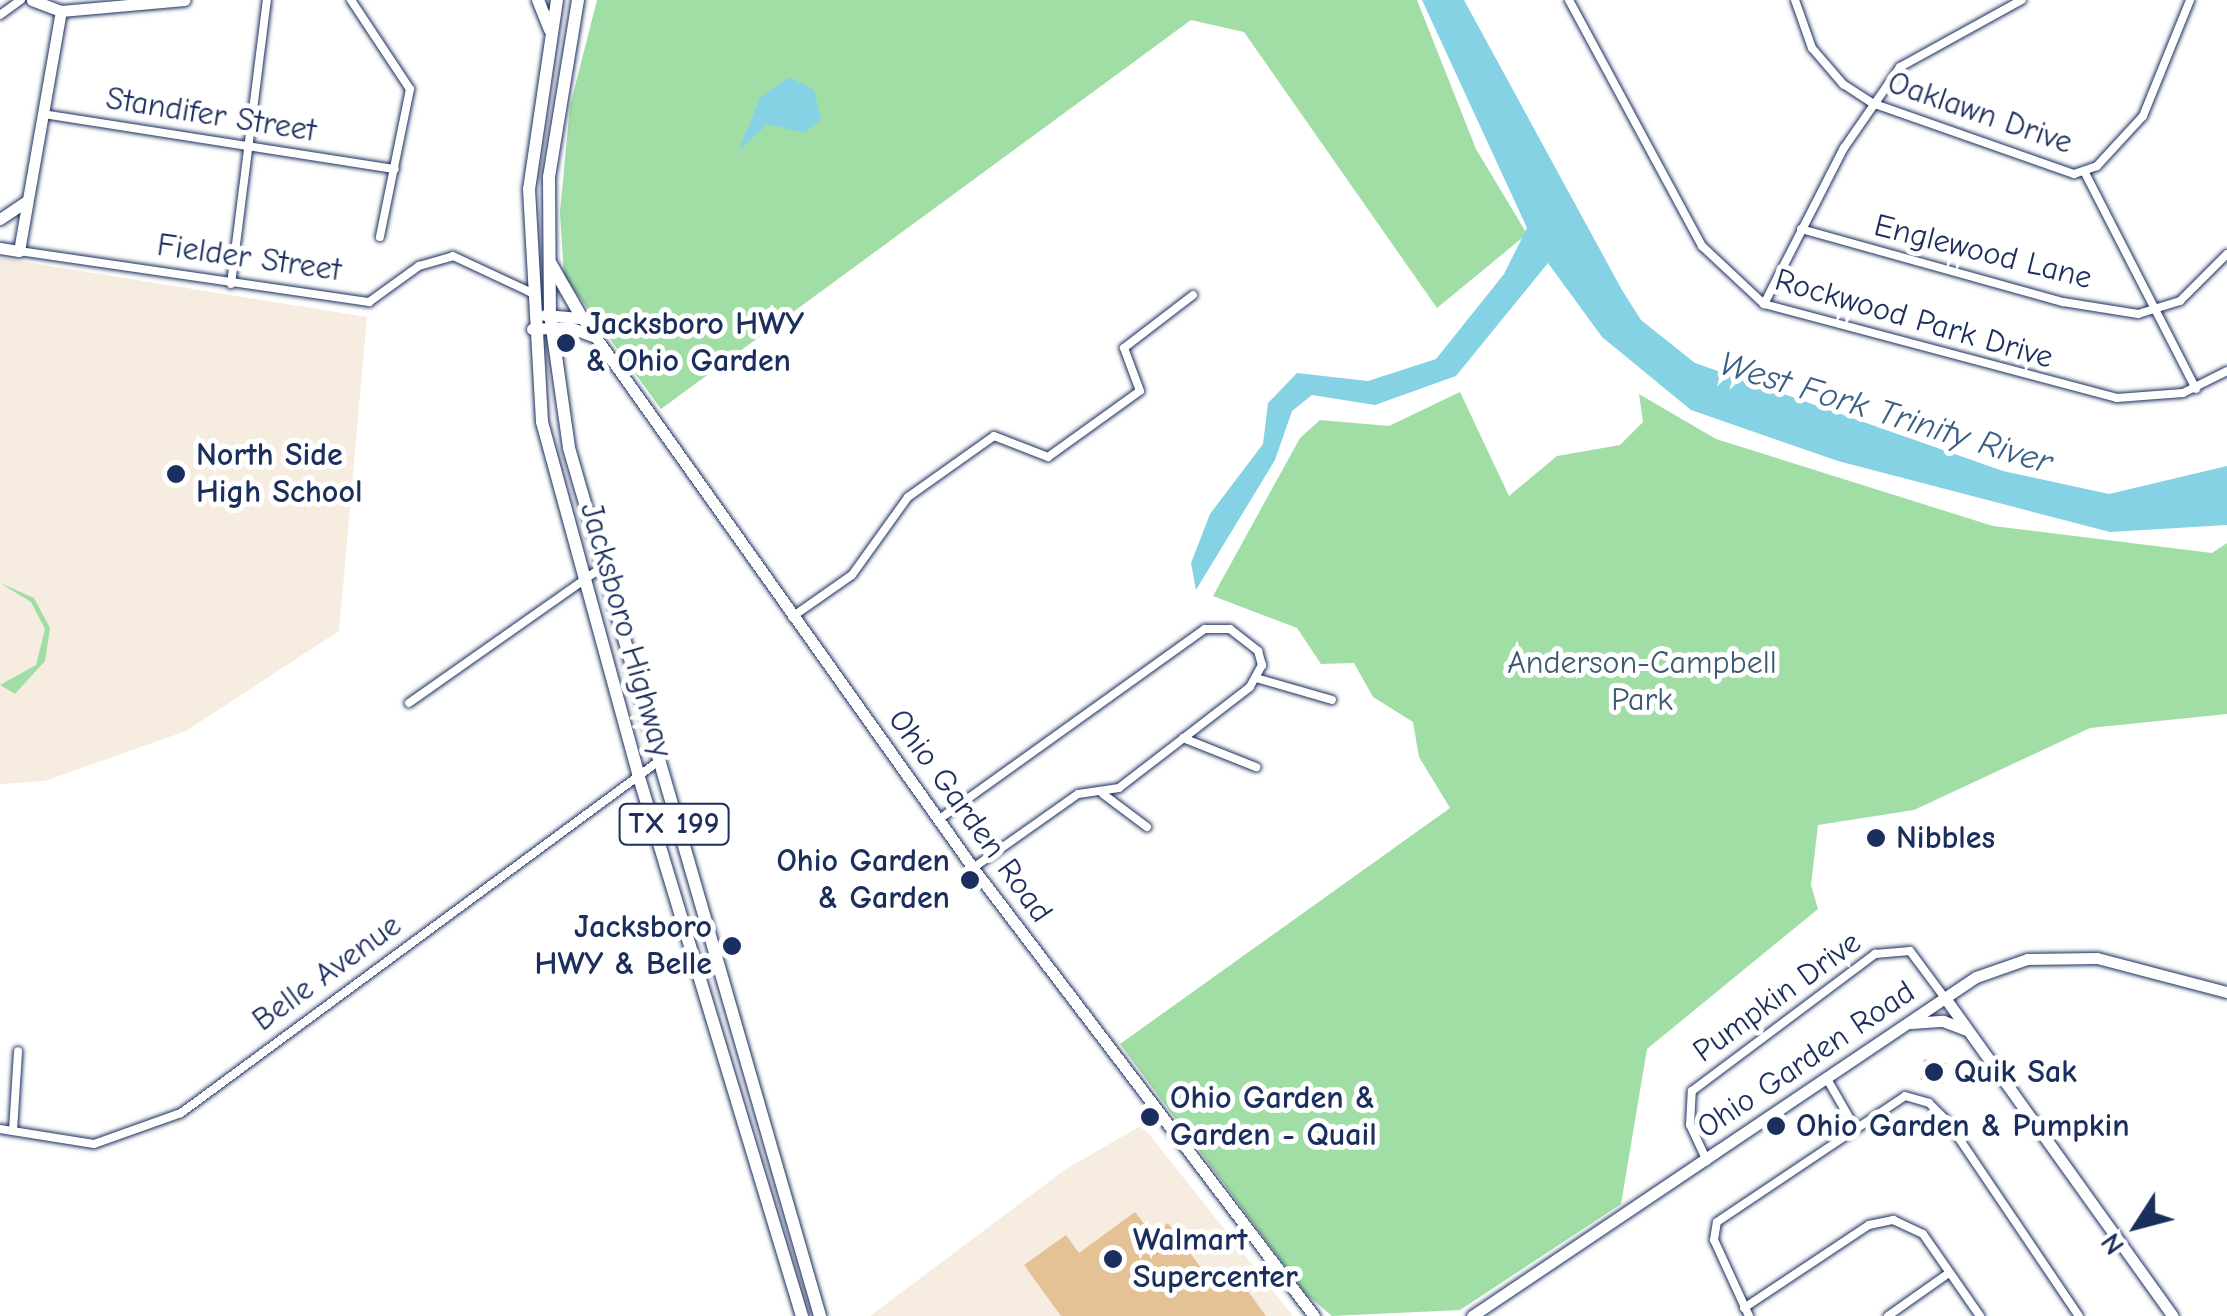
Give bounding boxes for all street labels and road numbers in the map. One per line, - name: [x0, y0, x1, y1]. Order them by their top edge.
- street label: Oaklawn Drive: [1883, 64, 2077, 162]
- street label: Standifer Street: [103, 79, 319, 151]
- street label: Englewood Lane: [1870, 206, 2096, 298]
- street label: Fielder Street: [155, 226, 343, 290]
- street label: Rockwood Park Drive: [1771, 261, 2057, 377]
- street label: Jacksboro Highway: [571, 498, 681, 762]
- street label: Ohio Garden Road: [880, 702, 1060, 930]
- road number: TX 199: [616, 799, 732, 849]
- street label: Belle Avenue: [245, 906, 409, 1040]
- street label: Pumpkin Drive: [1686, 923, 1868, 1071]
- street label: Ohio Garden Road: [1690, 973, 1922, 1147]

